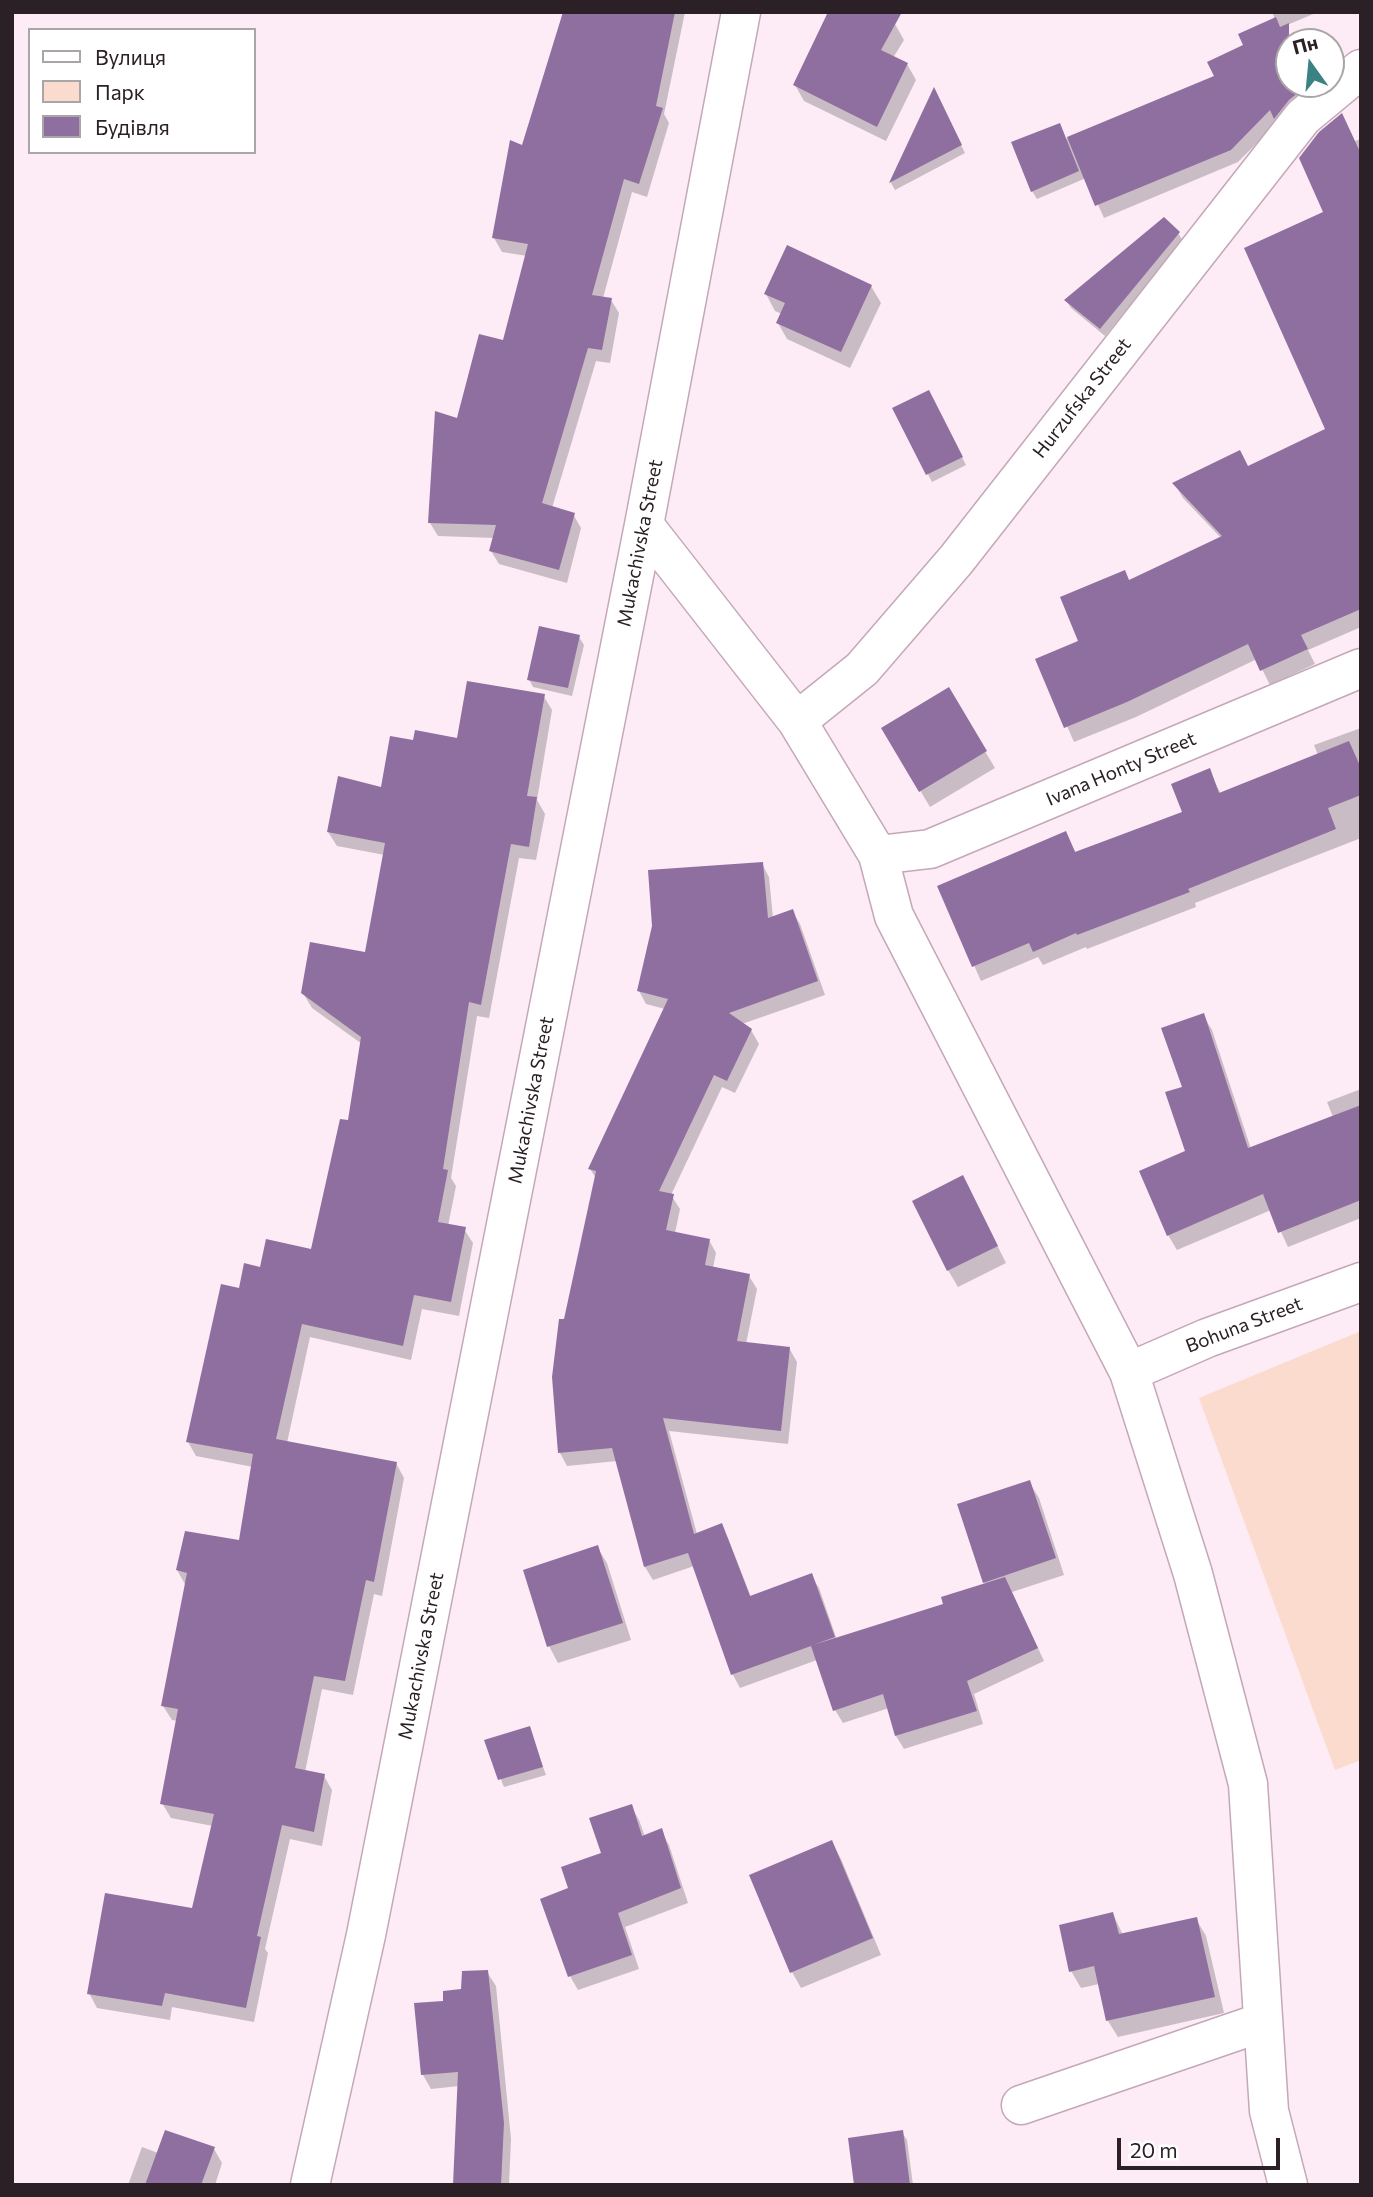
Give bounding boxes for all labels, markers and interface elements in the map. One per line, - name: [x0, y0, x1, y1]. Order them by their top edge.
- legend: [28, 28, 256, 154]
- north arrow: [1275, 28, 1345, 98]
- text: Пн: [1290, 30, 1320, 59]
- text: Вулиця: [95, 44, 166, 69]
- text: Парк: [95, 79, 145, 104]
- text: Будівля: [95, 114, 170, 139]
- street label: Hurzufska Street: [1028, 333, 1136, 463]
- street label: Mukachivska Street: [613, 457, 667, 629]
- street label: Ivana Honty Street: [1043, 727, 1199, 811]
- street label: Mukachivska Street: [504, 1014, 558, 1186]
- street label: Bohuna Street: [1182, 1292, 1306, 1358]
- street label: Mukachivska Street: [394, 1570, 448, 1742]
- scale bar: [1121, 2124, 1284, 2168]
- text: 20 m: [1130, 2137, 1178, 2162]

